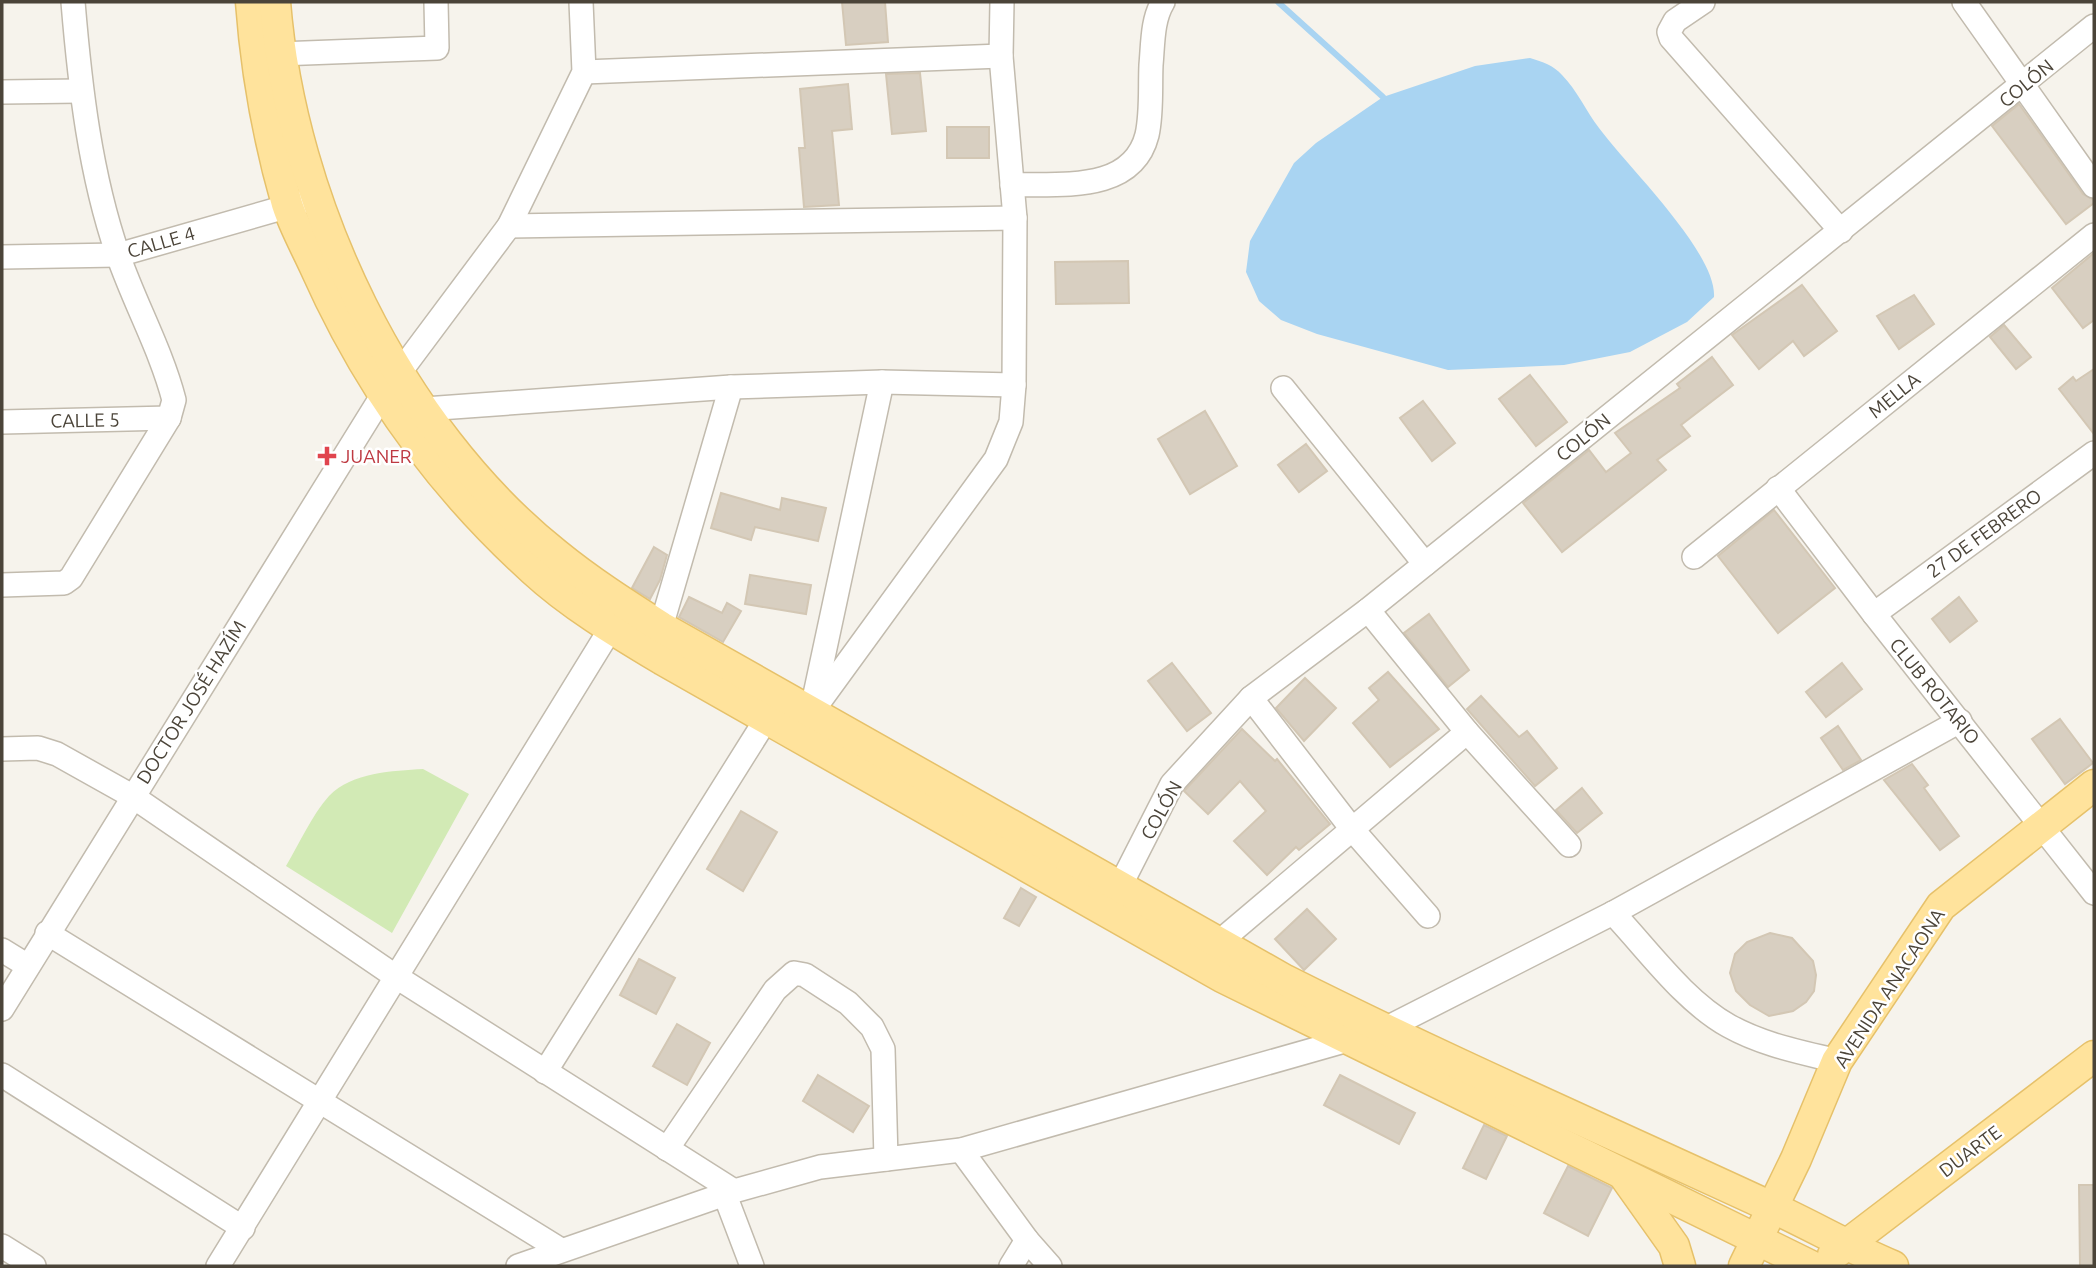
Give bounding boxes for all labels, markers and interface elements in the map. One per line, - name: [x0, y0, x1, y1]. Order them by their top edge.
- street label: COLÓN: [1994, 54, 2058, 112]
- street label: CALLE 4: [125, 222, 197, 262]
- street label: MELLA: [1864, 367, 1925, 422]
- street label: CALLE 5: [50, 408, 120, 432]
- street label: COLÓN: [1551, 408, 1615, 466]
- place label: JUANER: [341, 445, 412, 467]
- marker: JUANER: [319, 448, 335, 464]
- street label: 27 DE FEBRERO: [1923, 484, 2045, 582]
- street label: DOCTOR JOSÉ HAZÍM: [132, 616, 250, 788]
- street label: CLUB ROTARIO: [1885, 634, 1985, 748]
- street label: COLÓN: [1136, 777, 1186, 843]
- street label: AVENIDA ANACAONA: [1829, 904, 1949, 1072]
- street label: DUARTE: [1935, 1121, 2005, 1181]

